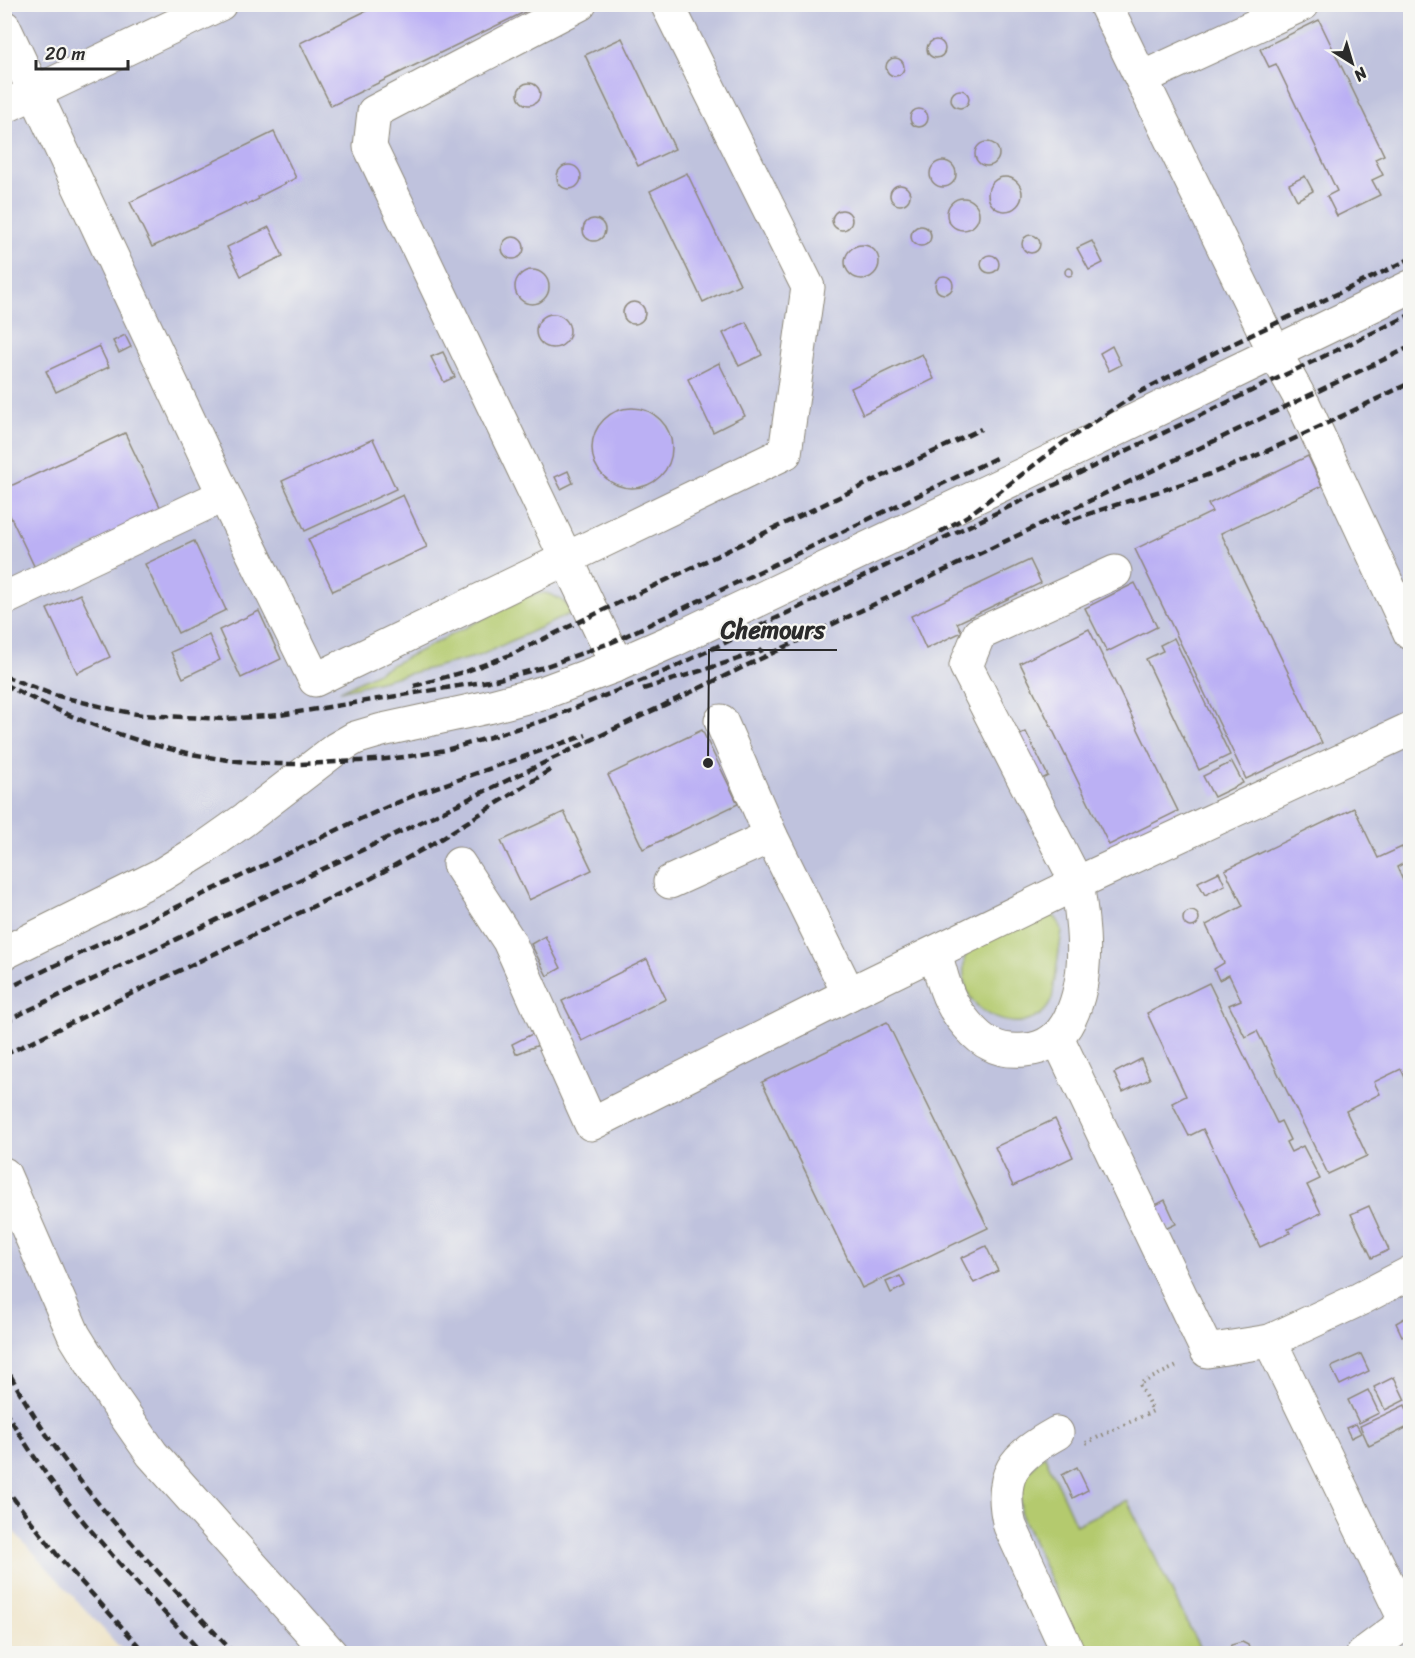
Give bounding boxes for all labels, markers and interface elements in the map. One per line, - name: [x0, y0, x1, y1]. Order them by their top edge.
- scale bar: [36, 33, 128, 71]
- north arrow: [1322, 33, 1382, 93]
- text: 20 m: [45, 38, 85, 70]
- text: N: [1347, 59, 1375, 90]
- callout: Chemours: [709, 608, 837, 650]
- text: Chemours: [720, 609, 826, 651]

